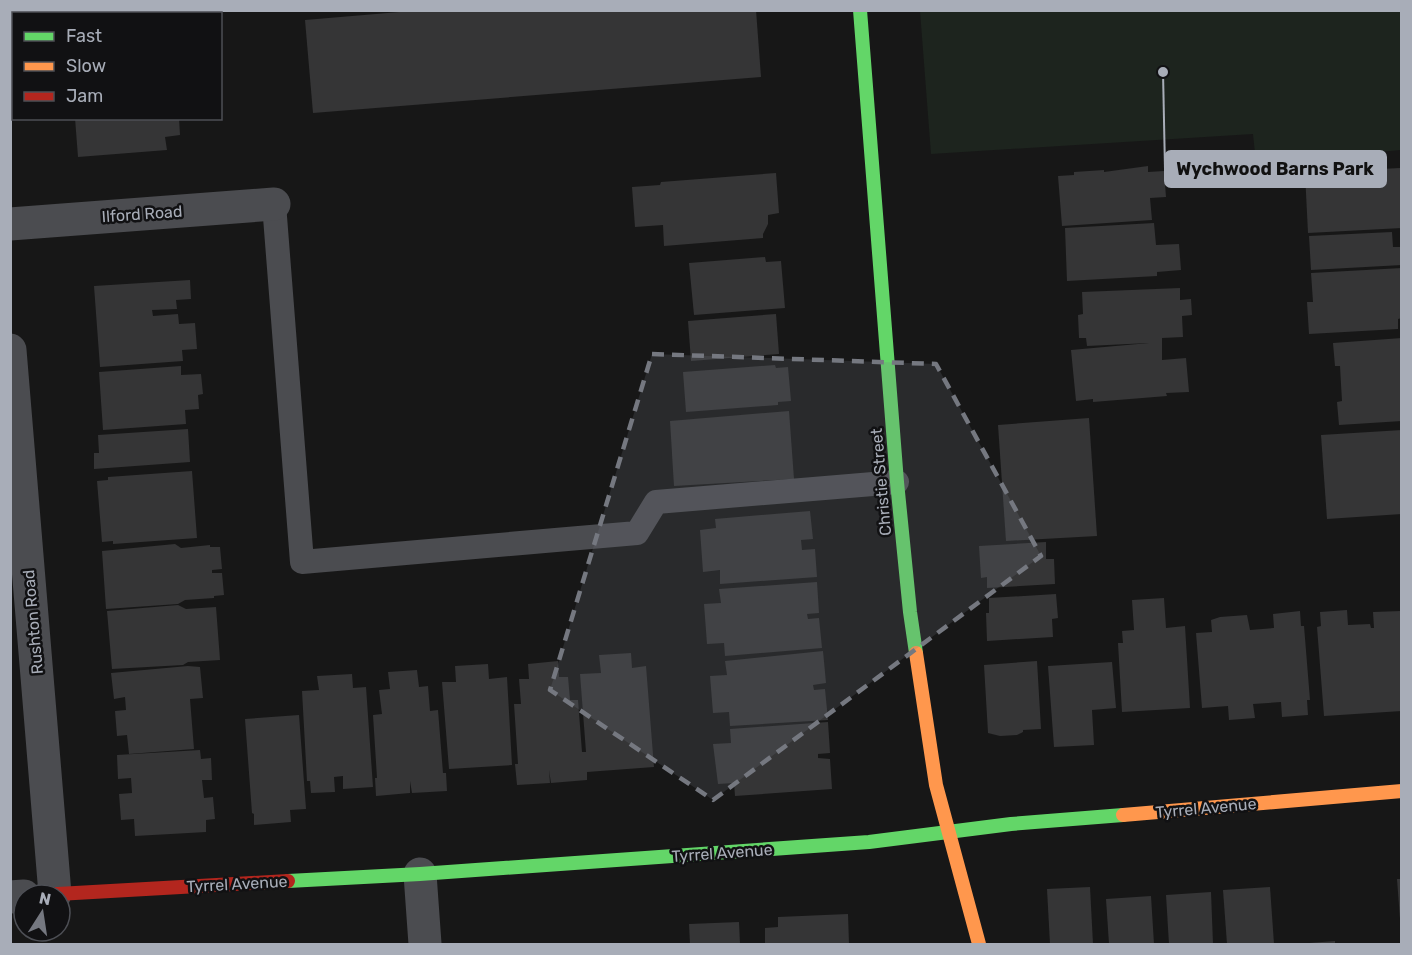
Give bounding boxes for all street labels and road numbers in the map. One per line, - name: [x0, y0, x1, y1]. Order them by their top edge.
- street label: Ilford Road: [101, 202, 183, 226]
- street label: Christie Street: [867, 427, 895, 537]
- street label: Rushton Road: [19, 569, 47, 675]
- street label: Tyrrel Avenue: [1155, 794, 1257, 822]
- street label: Tyrrel Avenue: [671, 840, 773, 866]
- street label: Tyrrel Avenue: [186, 872, 288, 896]

